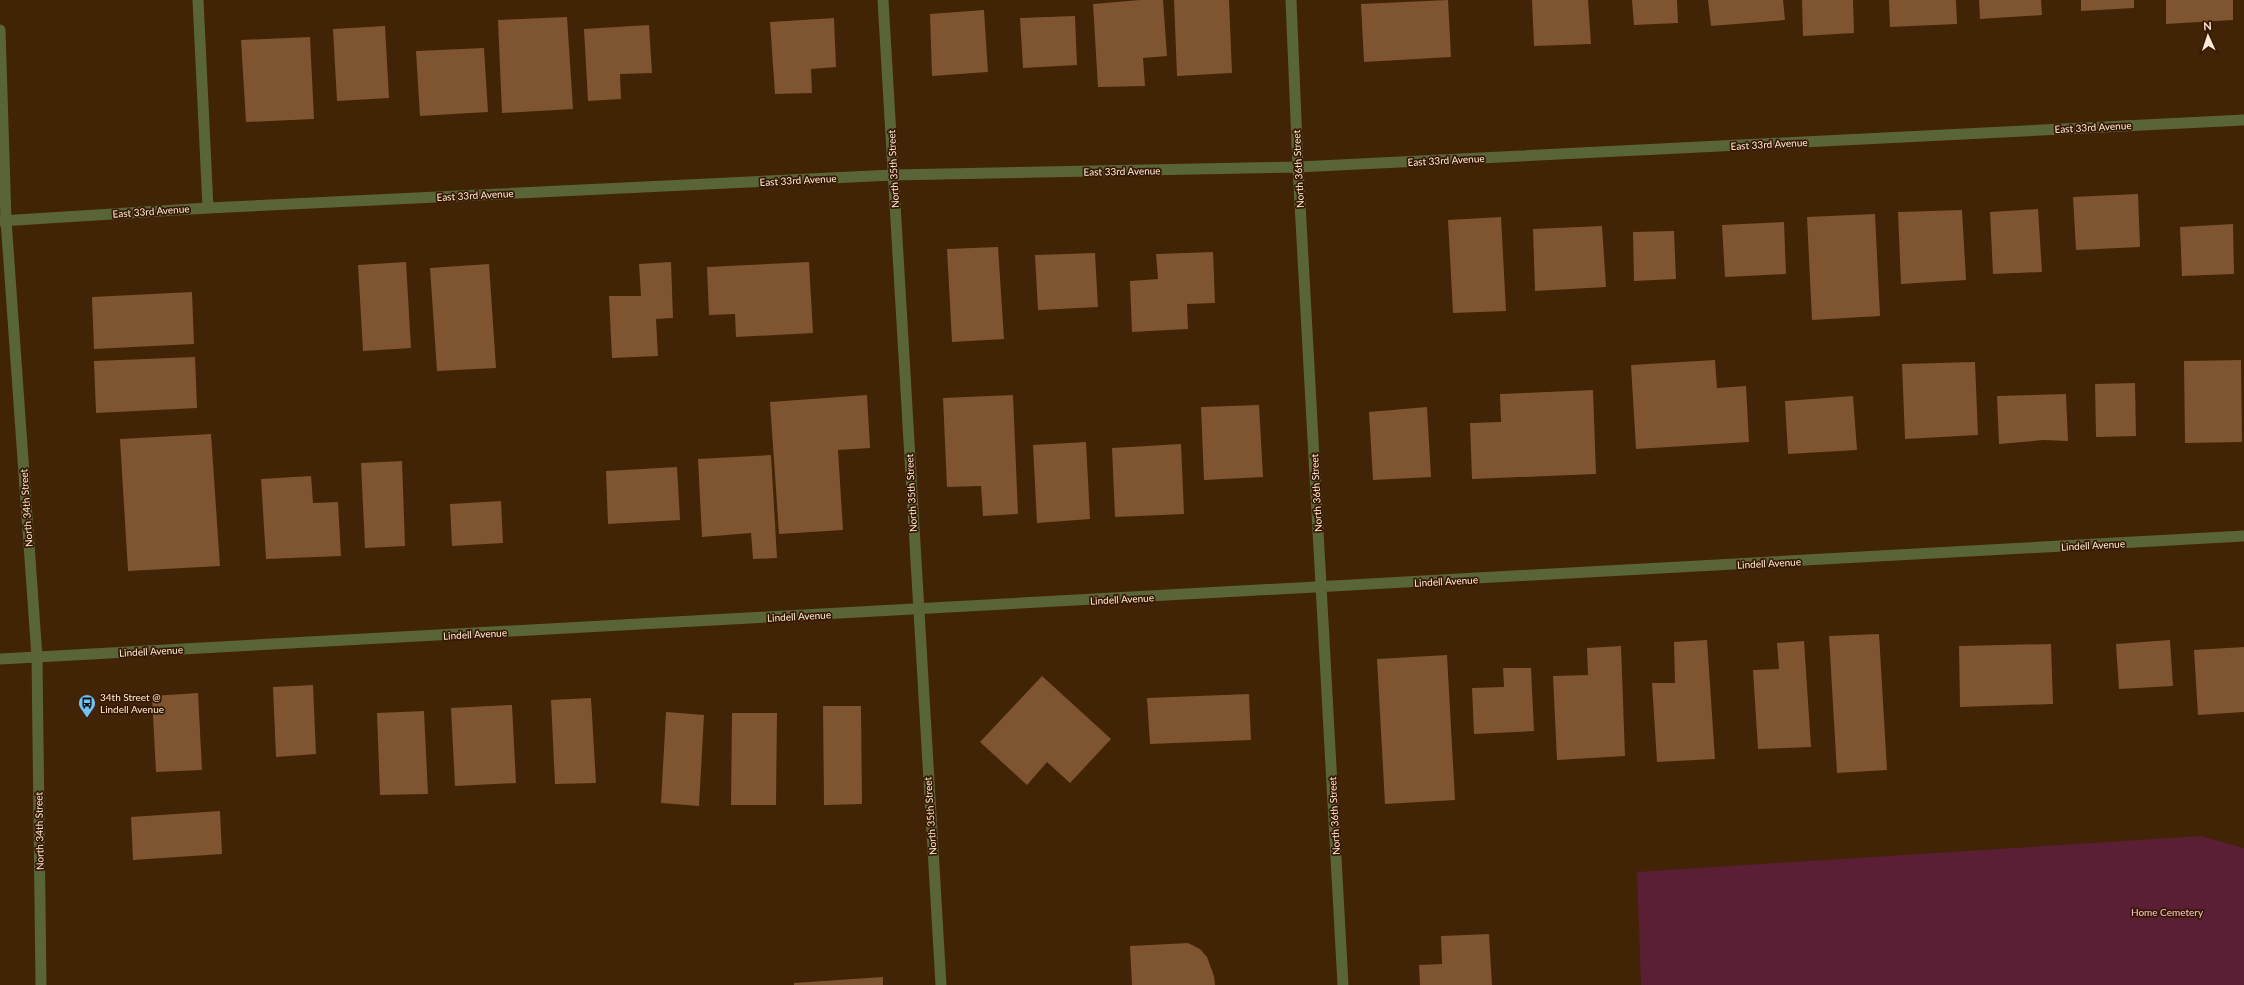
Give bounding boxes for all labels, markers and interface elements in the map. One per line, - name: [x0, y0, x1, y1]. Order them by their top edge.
- north arrow: [2188, 16, 2228, 56]
- text: N: [2203, 19, 2212, 32]
- street label: East 33rd Avenue: [2054, 119, 2132, 135]
- street label: North 35th Street: [885, 129, 901, 208]
- street label: North 36th Street: [1290, 129, 1306, 208]
- street label: East 33rd Avenue: [1730, 136, 1808, 152]
- street label: East 33rd Avenue: [1407, 152, 1485, 168]
- street label: East 33rd Avenue: [1083, 164, 1161, 178]
- street label: East 33rd Avenue: [759, 172, 837, 188]
- street label: East 33rd Avenue: [436, 187, 514, 203]
- street label: East 33rd Avenue: [112, 202, 190, 220]
- street label: North 35th Street: [903, 453, 919, 532]
- street label: North 36th Street: [1308, 453, 1324, 532]
- street label: North 34th Street: [17, 468, 35, 547]
- street label: Lindell Avenue: [2061, 537, 2125, 553]
- street label: Lindell Avenue: [1737, 555, 1801, 571]
- street label: Lindell Avenue: [1414, 573, 1478, 589]
- street label: Lindell Avenue: [1090, 591, 1154, 607]
- street label: Lindell Avenue: [767, 608, 831, 624]
- street label: Lindell Avenue: [443, 626, 507, 642]
- street label: Lindell Avenue: [119, 643, 183, 659]
- place label: 34th Street @ Lindell Avenue: [100, 691, 164, 715]
- bus stop icon: 34th Street @ Lindell Avenue: [77, 693, 97, 718]
- street label: North 35th Street: [921, 776, 939, 855]
- street label: North 36th Street: [1326, 776, 1342, 855]
- street label: North 34th Street: [32, 791, 46, 870]
- park label: Home Cemetery: [2131, 906, 2204, 918]

